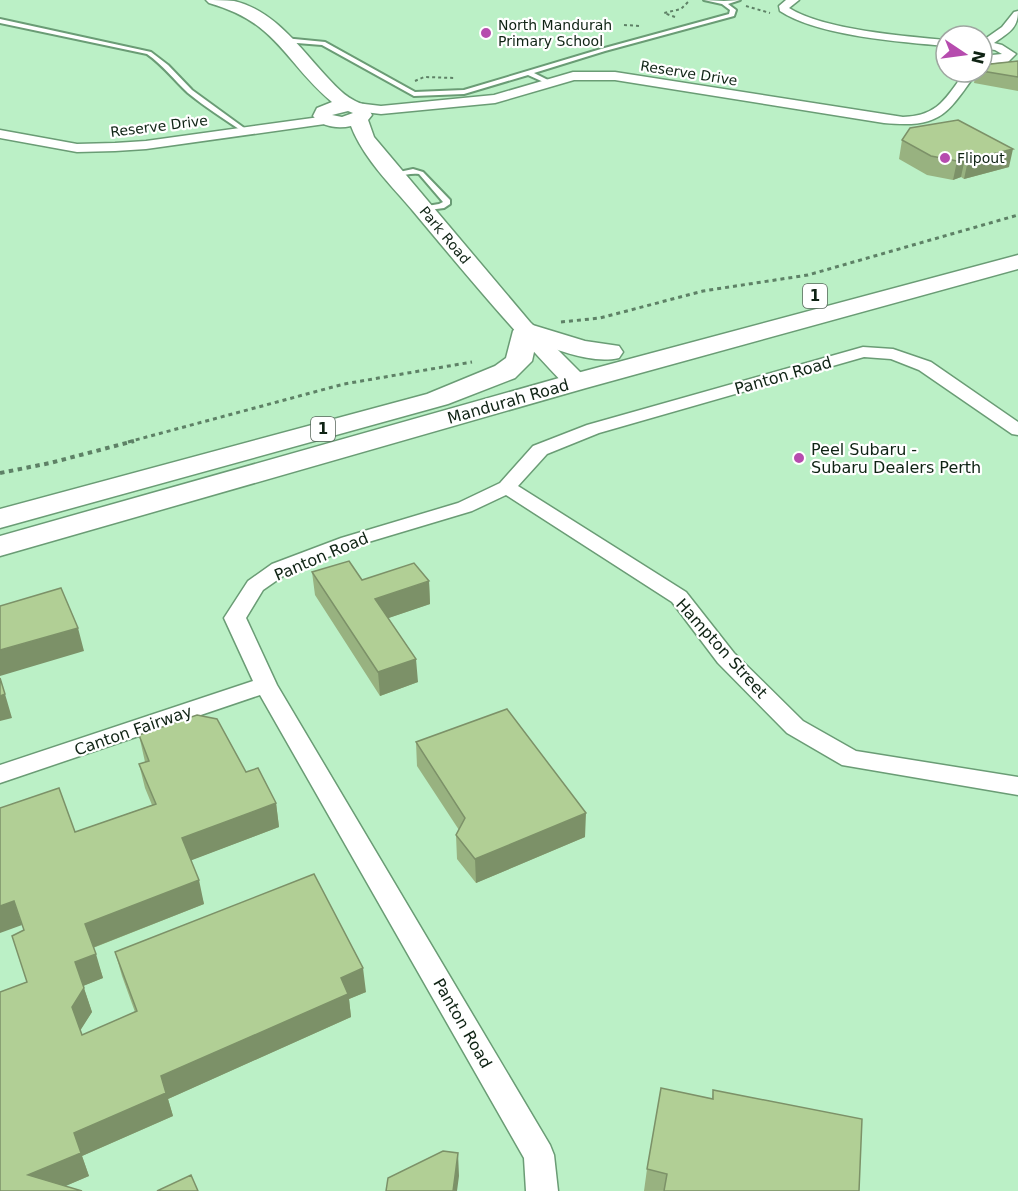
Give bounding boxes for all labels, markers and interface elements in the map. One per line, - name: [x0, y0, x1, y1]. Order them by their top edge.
- place label: North Mandurah Primary School: [498, 17, 612, 49]
- north arrow: [934, 24, 994, 84]
- marker: North Mandurah Primary School: [479, 26, 493, 40]
- text: N: [967, 49, 989, 66]
- street label: Reserve Drive: [639, 57, 739, 89]
- street label: Reserve Drive: [109, 112, 209, 140]
- place label: Flipout: [957, 150, 1005, 166]
- marker: Flipout: [938, 151, 952, 165]
- street label: Park Road: [416, 203, 474, 267]
- road number: 1: [803, 284, 827, 308]
- street label: Panton Road: [732, 353, 834, 398]
- street label: Mandurah Road: [445, 375, 571, 428]
- road number: 1: [311, 417, 335, 441]
- place label: Peel Subaru - Subaru Dealers Perth: [811, 440, 981, 477]
- marker: Peel Subaru - Subaru Dealers Perth: [792, 451, 806, 465]
- street label: Panton Road: [271, 528, 371, 585]
- street label: Hampton Street: [672, 595, 771, 702]
- street label: Canton Fairway: [72, 701, 195, 760]
- street label: Panton Road: [429, 975, 496, 1071]

